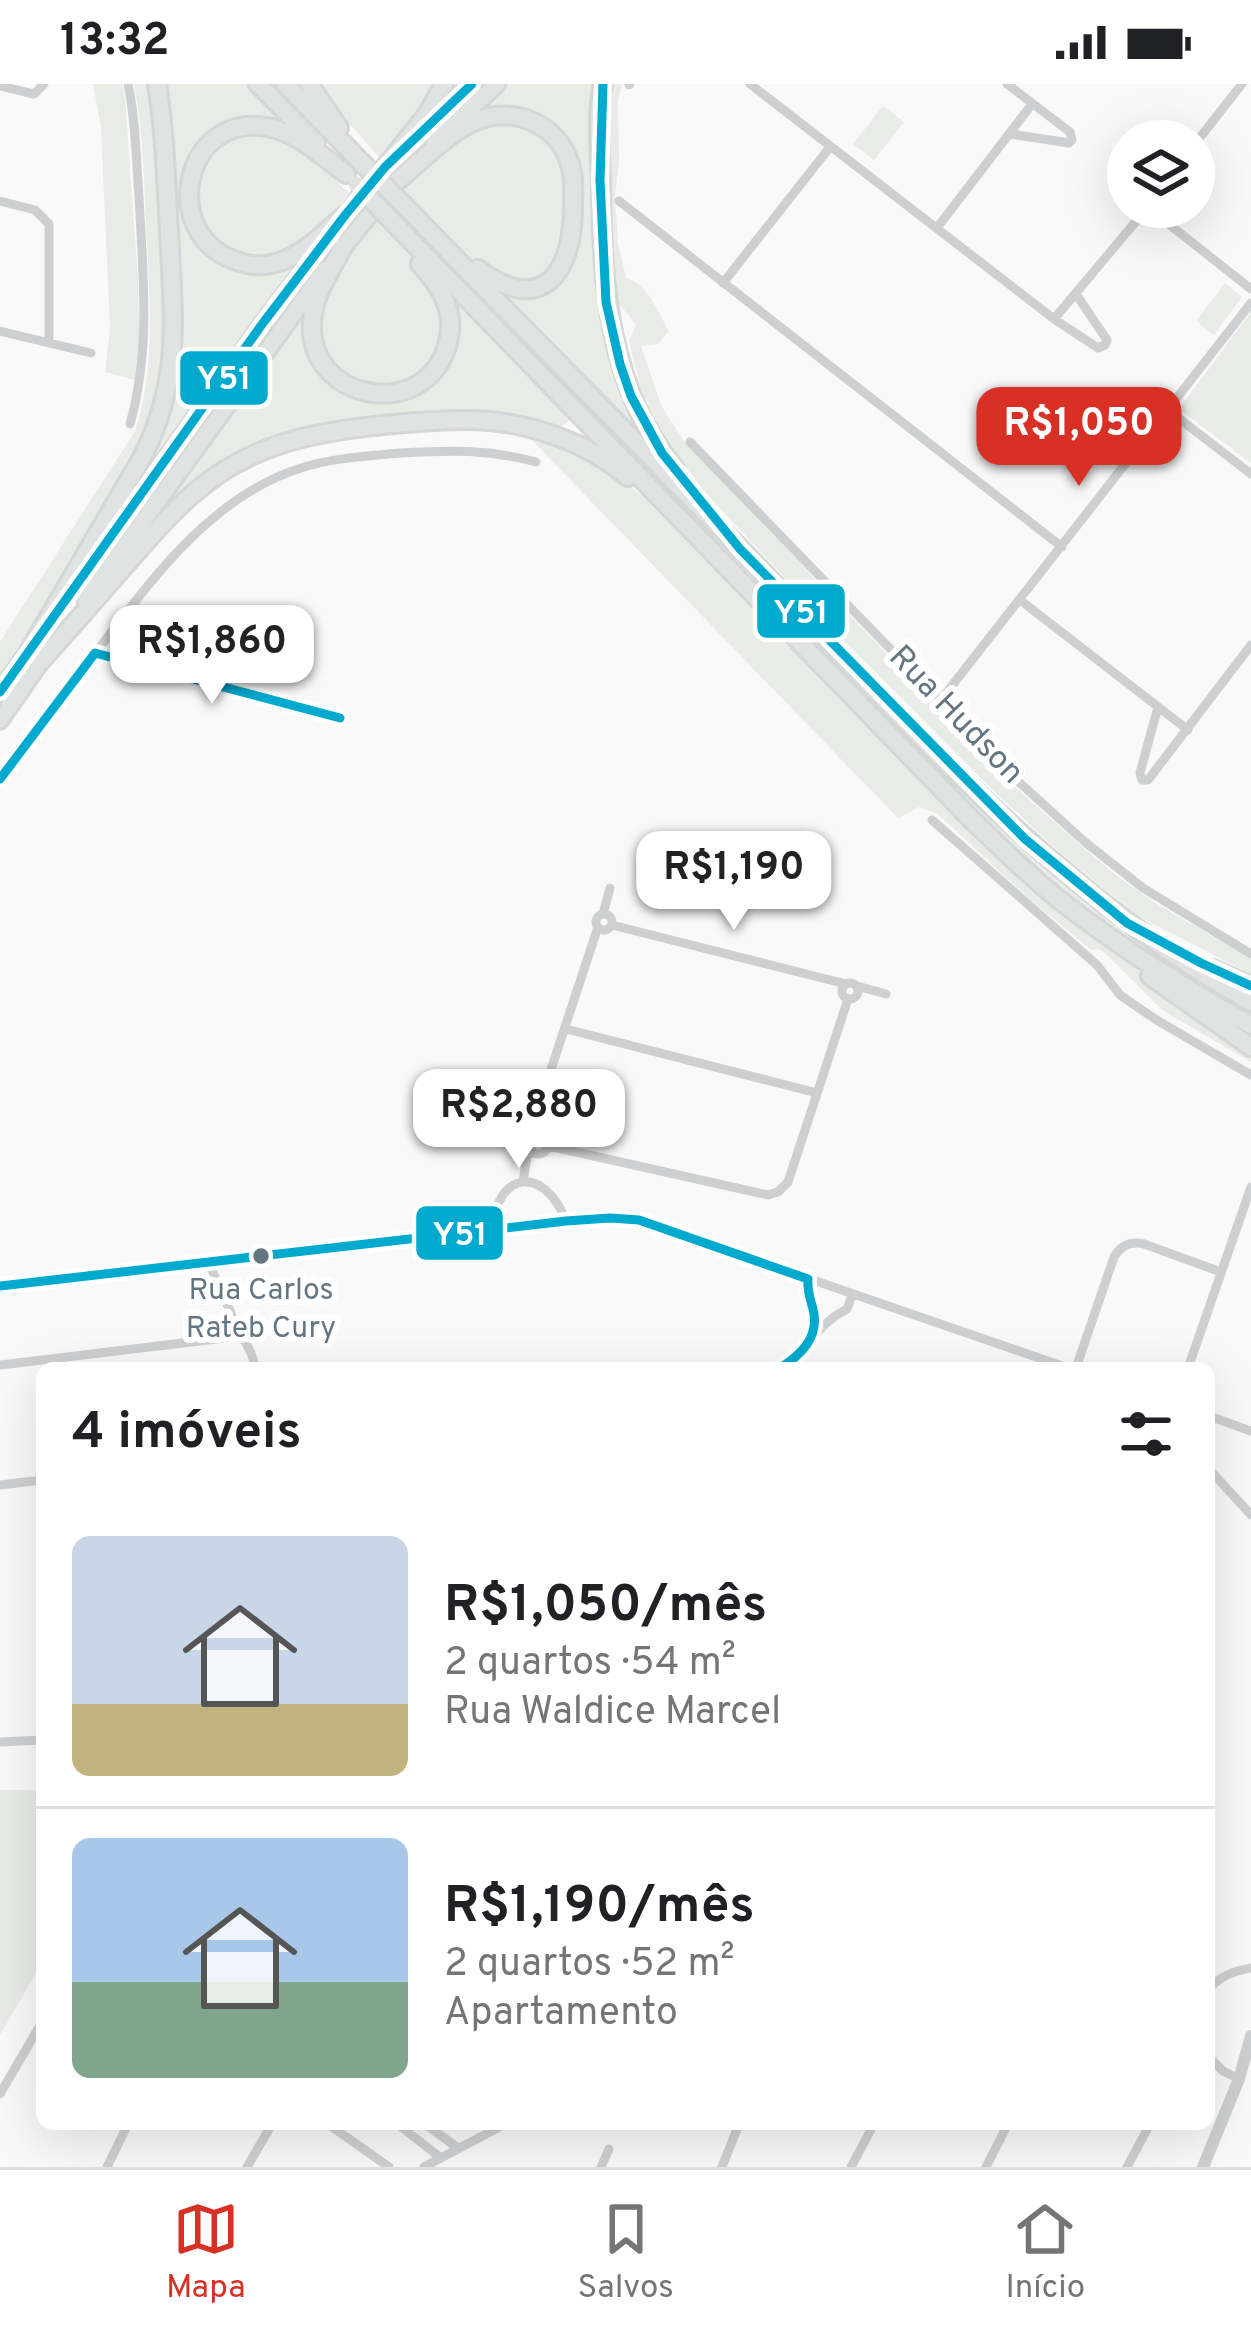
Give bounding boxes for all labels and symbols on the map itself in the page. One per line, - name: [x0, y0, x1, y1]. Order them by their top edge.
- line badge: Y51: [178, 349, 270, 407]
- text: Y51: [196, 360, 252, 402]
- pin: R$1,050: [968, 387, 1190, 489]
- line badge: Y51: [755, 582, 847, 640]
- text: Y51: [773, 594, 829, 636]
- pin: R$1,860: [101, 605, 323, 707]
- street label: Rua Hudson: [878, 638, 1032, 794]
- pin: R$1,190: [623, 831, 845, 933]
- pin: R$2,880: [408, 1069, 630, 1171]
- line badge: Y51: [414, 1204, 505, 1262]
- text: Y51: [432, 1216, 488, 1258]
- marker: Rua Carlos Rateb Cury: [250, 1245, 272, 1267]
- place label: Rua Carlos Rateb Cury: [186, 1273, 336, 1348]

